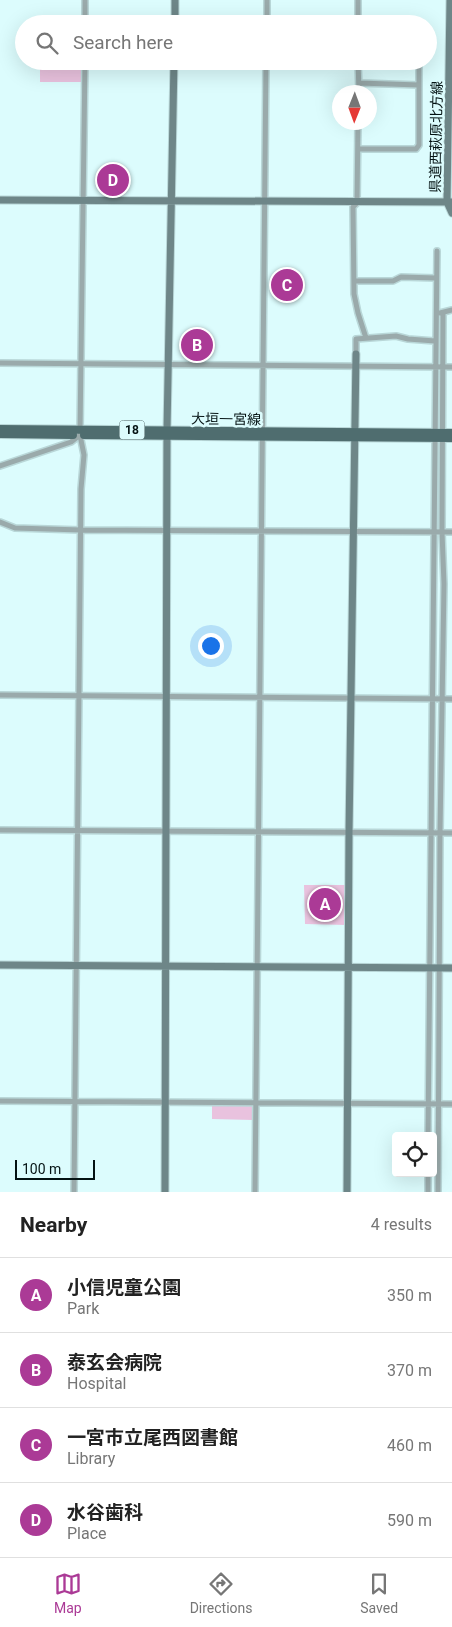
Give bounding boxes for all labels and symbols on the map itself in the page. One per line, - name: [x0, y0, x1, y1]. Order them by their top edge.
- street label: 県道西萩原北方線: [427, 81, 445, 193]
- north arrow: [332, 85, 377, 130]
- pin: D: [97, 161, 129, 199]
- pin: C: [271, 266, 303, 304]
- pin: B: [181, 326, 213, 364]
- street label: 大垣一宮線: [191, 410, 261, 428]
- road number: 18: [120, 420, 144, 440]
- your location: [198, 633, 224, 659]
- pin: A: [309, 885, 341, 923]
- scale bar: [15, 1157, 95, 1180]

